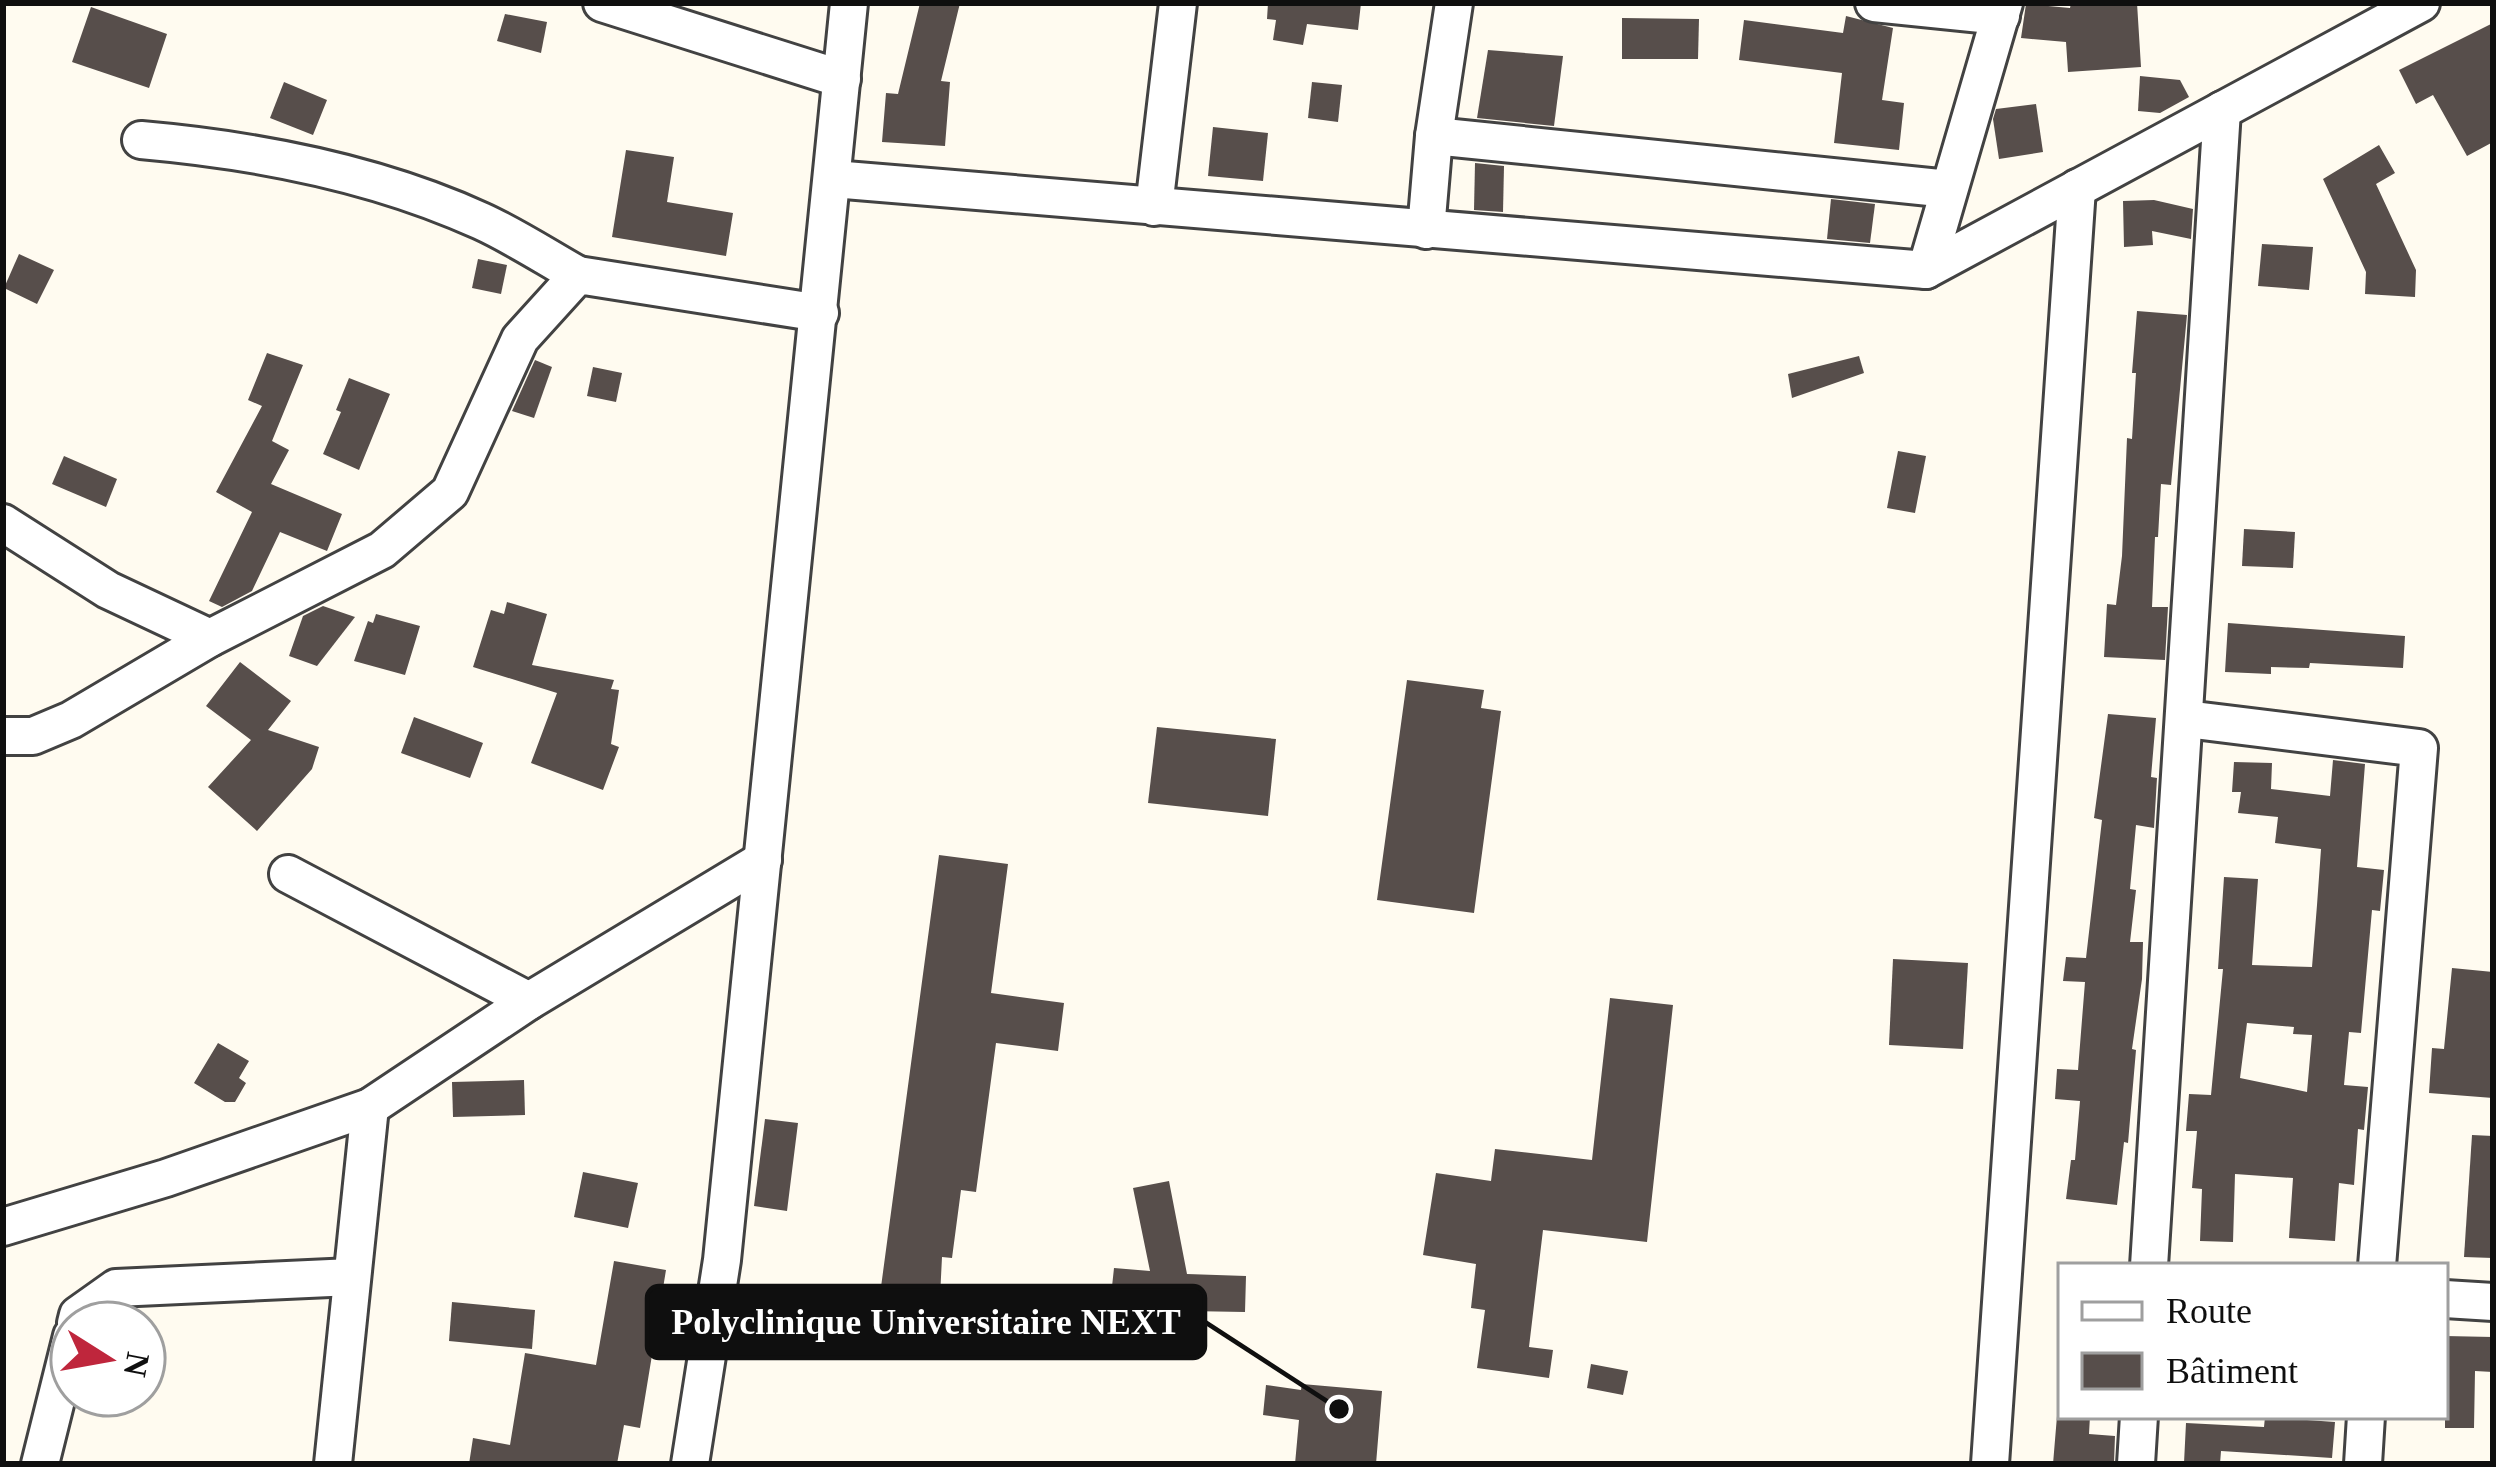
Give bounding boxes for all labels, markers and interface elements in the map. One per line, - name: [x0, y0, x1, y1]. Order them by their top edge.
- legend: [2058, 1263, 2448, 1419]
- callout: Polyclinique Universitaire NEXT: [647, 1286, 1205, 1358]
- text: Route: [2166, 1291, 2252, 1331]
- north arrow: [48, 1299, 168, 1419]
- text: Polyclinique Universitaire NEXT: [671, 1302, 1181, 1342]
- text: N: [116, 1349, 156, 1380]
- text: Bâtiment: [2166, 1351, 2298, 1391]

